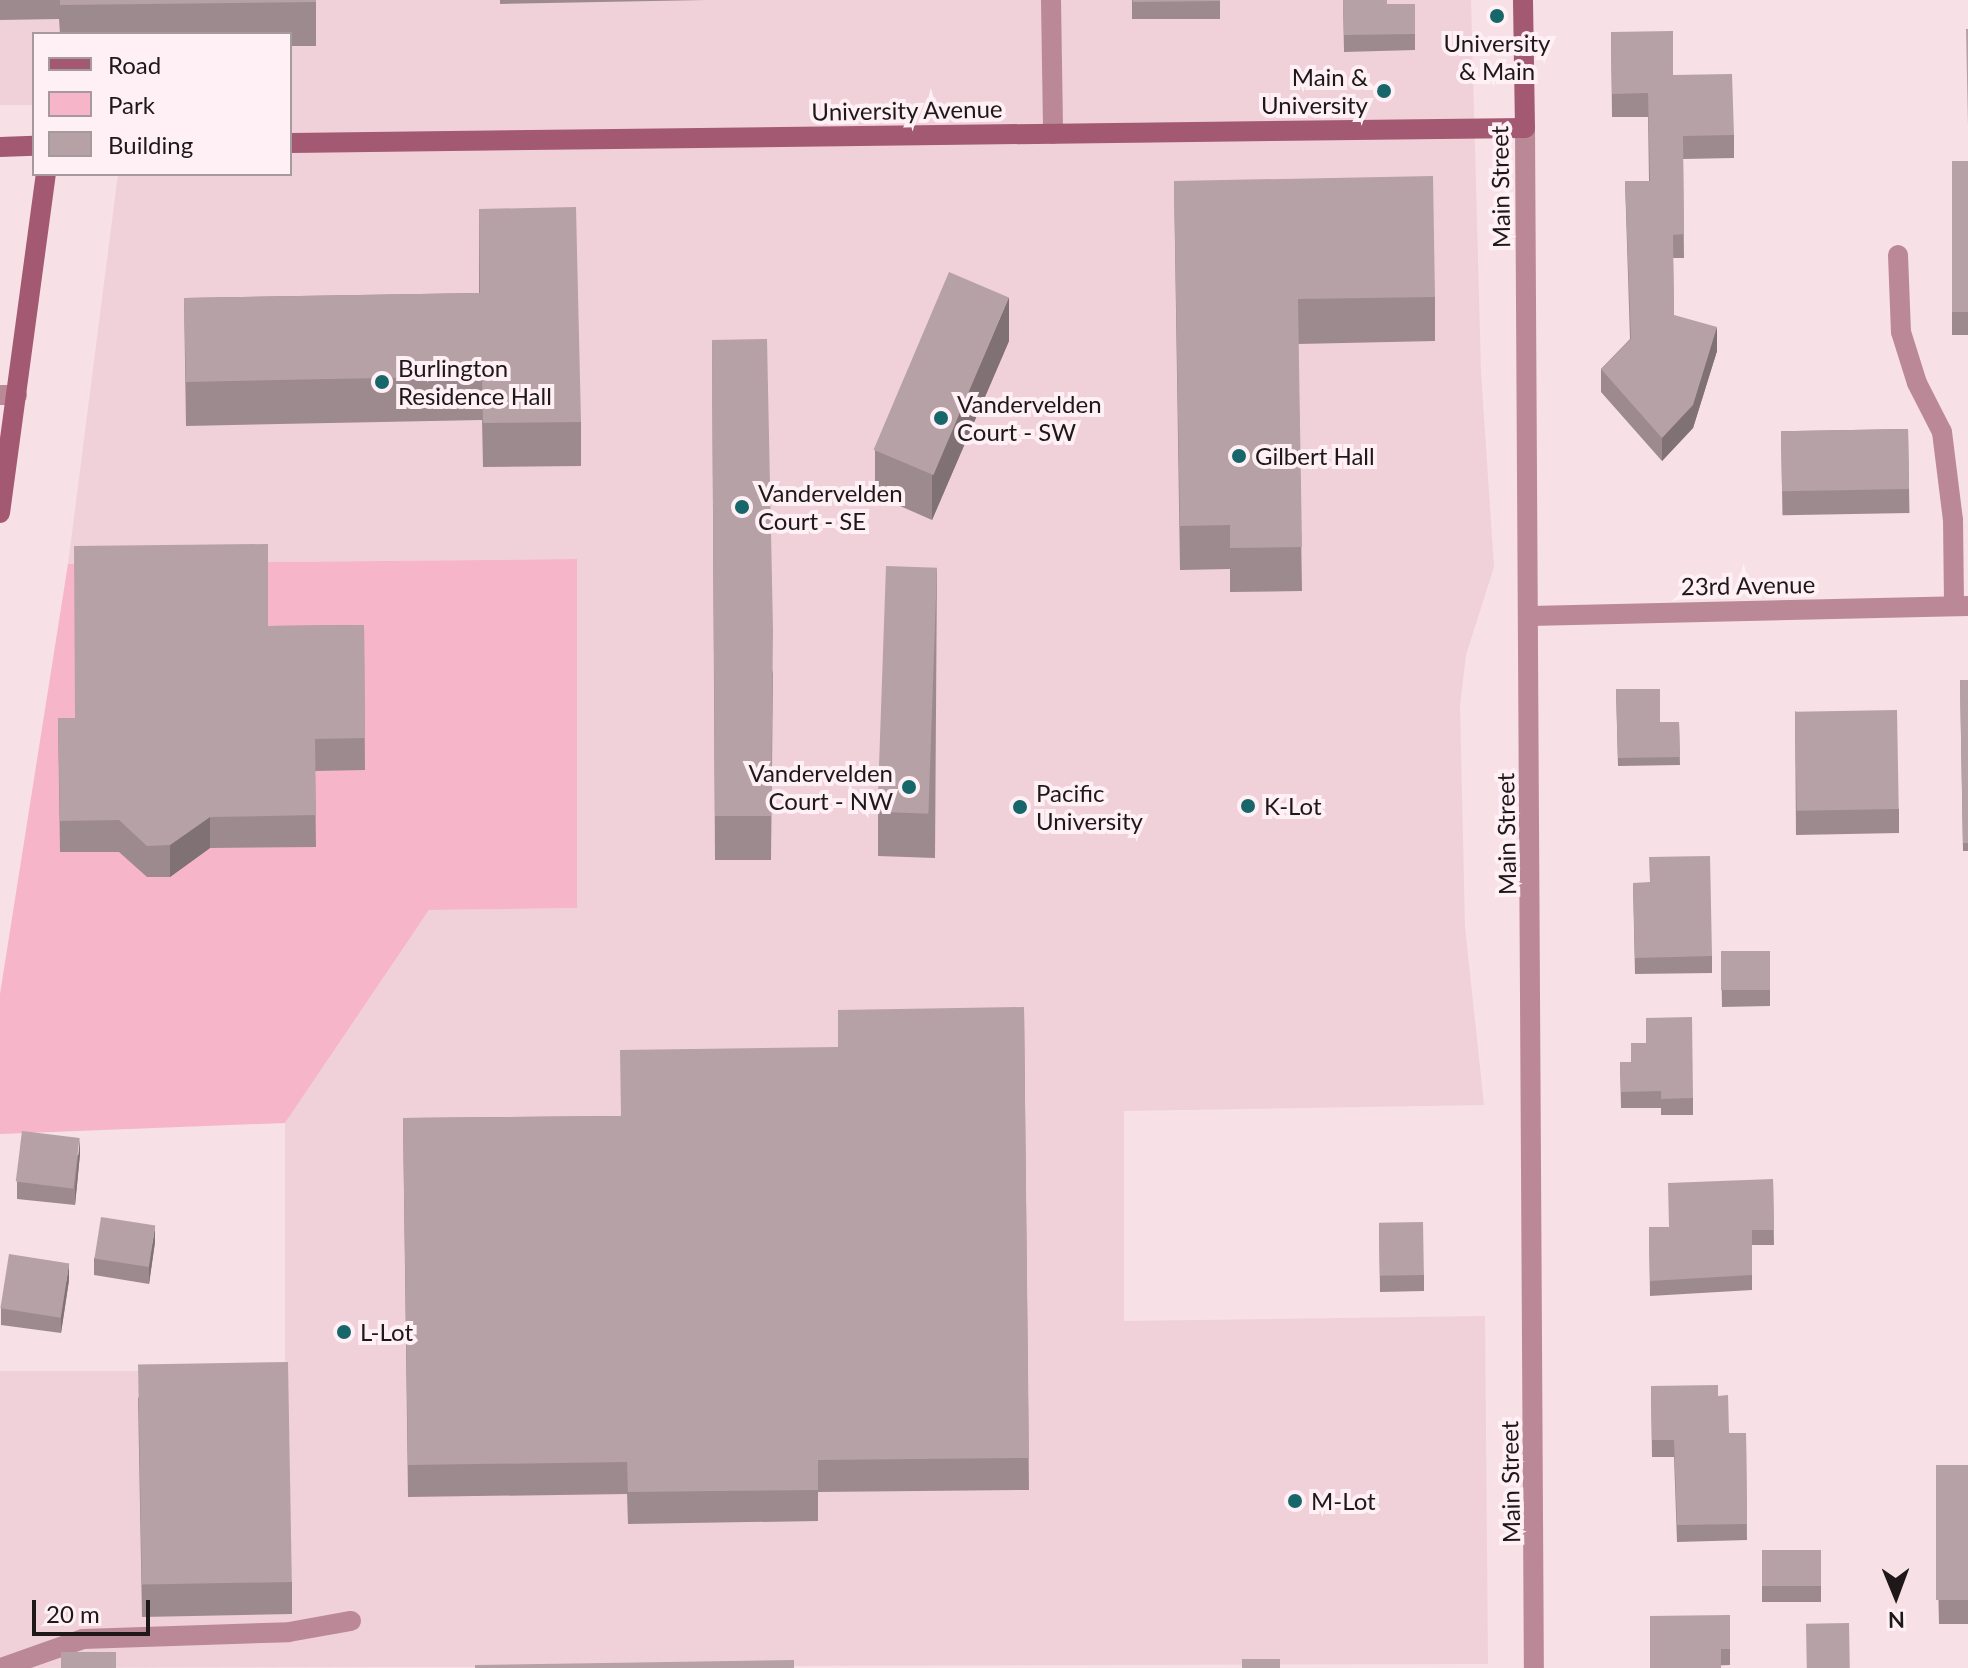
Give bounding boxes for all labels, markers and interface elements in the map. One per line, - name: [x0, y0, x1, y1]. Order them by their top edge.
- marker: University & Main: [1488, 7, 1506, 25]
- place label: University & Main: [1444, 29, 1550, 85]
- legend: [32, 32, 292, 176]
- text: Road: [108, 50, 161, 79]
- place label: Main & University: [1261, 63, 1368, 119]
- marker: Main & University: [1375, 82, 1393, 100]
- text: Park: [108, 90, 155, 119]
- street label: University Avenue: [810, 94, 1004, 126]
- street label: Main Street: [1485, 126, 1515, 248]
- text: Building: [108, 130, 193, 159]
- place label: Burlington Residence Hall: [398, 354, 552, 410]
- marker: Burlington Residence Hall: [373, 373, 391, 391]
- place label: Vandervelden Court - SW: [957, 390, 1102, 446]
- marker: Vandervelden Court - SW: [932, 409, 950, 427]
- place label: Gilbert Hall: [1255, 442, 1375, 470]
- marker: Gilbert Hall: [1230, 447, 1248, 465]
- place label: Vandervelden Court - SE: [758, 479, 903, 535]
- marker: Vandervelden Court - SE: [733, 498, 751, 516]
- street label: 23rd Avenue: [1680, 569, 1816, 601]
- place label: Vandervelden Court - NW: [748, 759, 893, 815]
- street label: Main Street: [1491, 773, 1521, 895]
- marker: Vandervelden Court - NW: [900, 778, 918, 796]
- place label: Pacific University: [1036, 779, 1143, 835]
- place label: K-Lot: [1264, 792, 1322, 820]
- marker: K-Lot: [1239, 797, 1257, 815]
- marker: Pacific University: [1011, 798, 1029, 816]
- place label: L-Lot: [360, 1318, 413, 1346]
- marker: L-Lot: [335, 1323, 353, 1341]
- street label: Main Street: [1495, 1421, 1525, 1543]
- place label: M-Lot: [1311, 1487, 1376, 1515]
- marker: M-Lot: [1286, 1492, 1304, 1510]
- north arrow: [1856, 1556, 1936, 1636]
- scale bar: [36, 1584, 154, 1634]
- text: 20 m: [46, 1599, 100, 1628]
- text: N: [1888, 1607, 1905, 1634]

